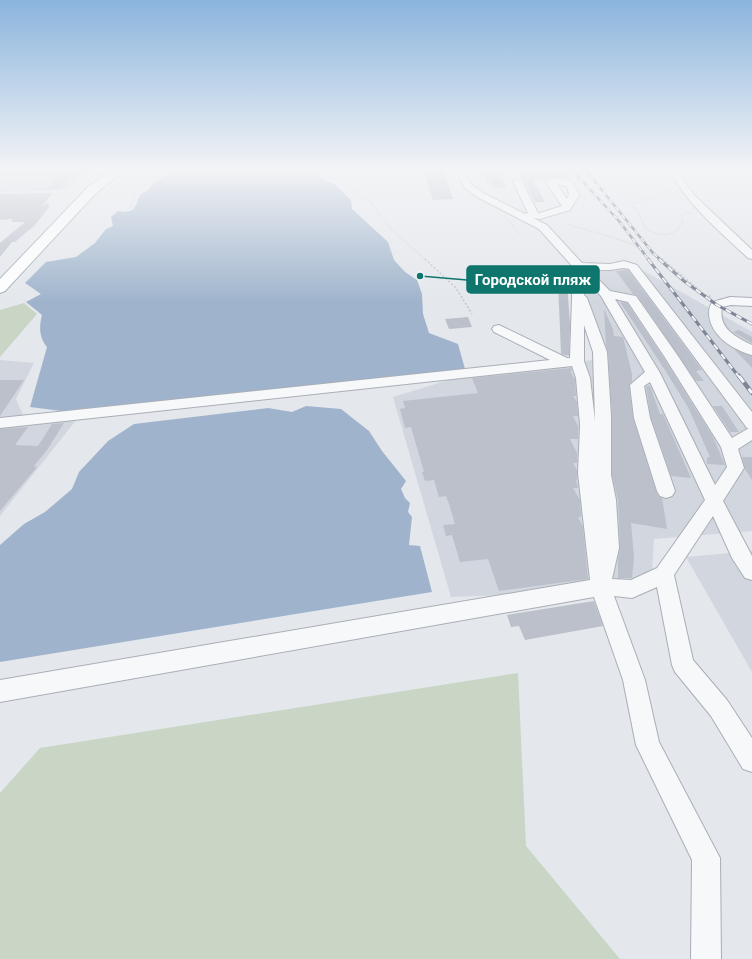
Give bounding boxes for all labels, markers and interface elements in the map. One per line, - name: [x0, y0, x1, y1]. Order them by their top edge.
- callout: Городской пляж: [467, 266, 599, 293]
- text: Городской пляж: [475, 271, 591, 289]

